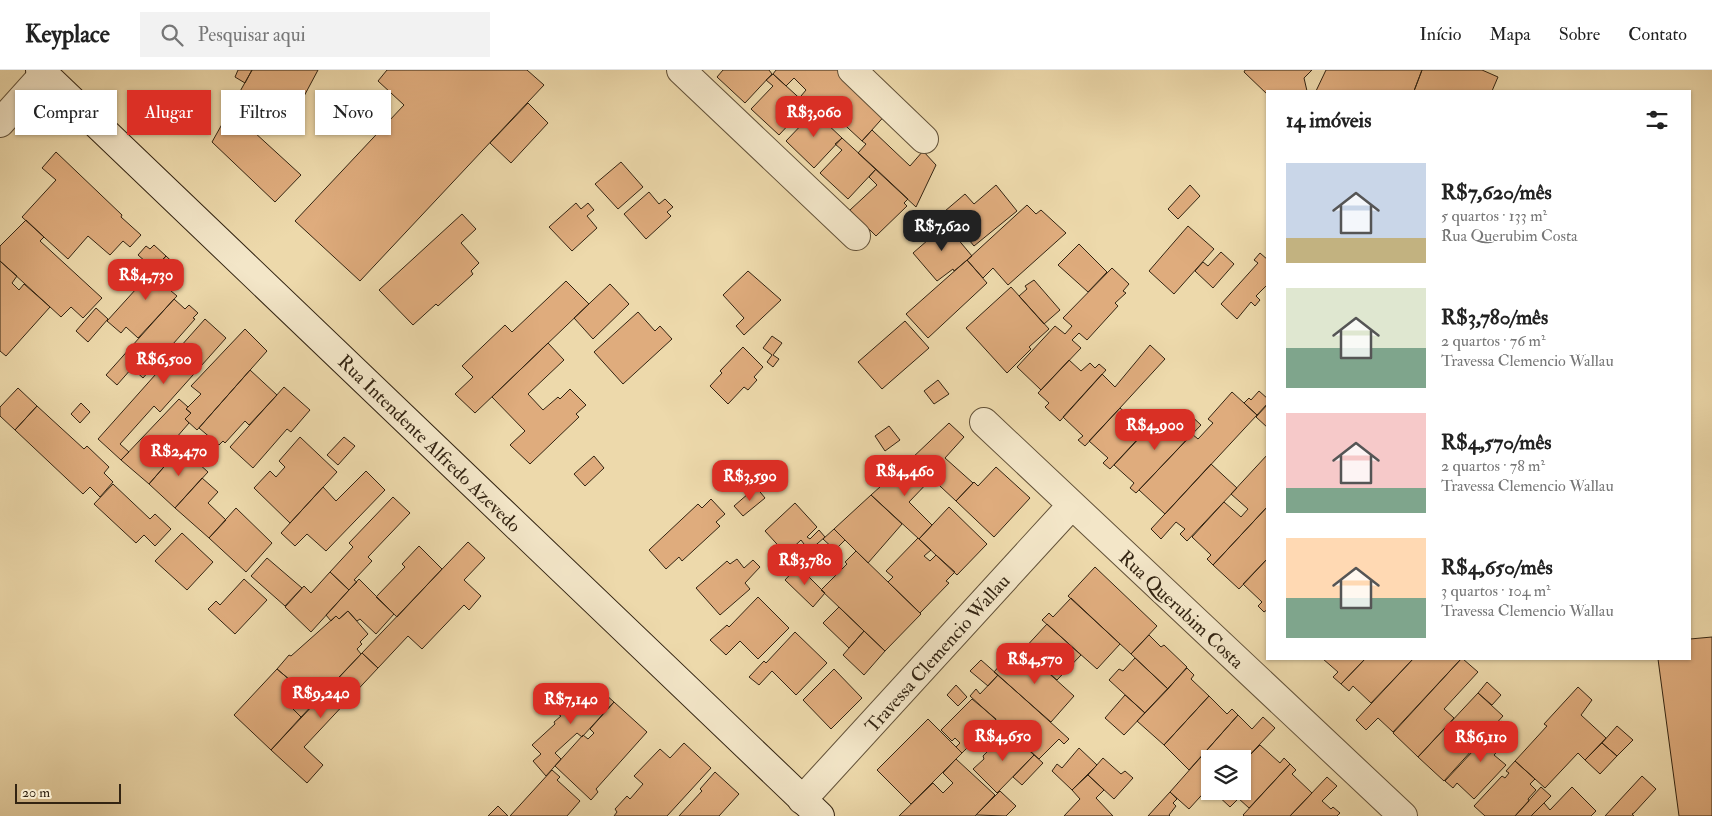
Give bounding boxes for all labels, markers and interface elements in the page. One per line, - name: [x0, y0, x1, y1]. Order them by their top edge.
- search box: [140, 12, 490, 57]
- text: Keyplace: [25, 19, 110, 50]
- icon: search: [158, 21, 186, 49]
- text: Pesquisar aqui: [198, 23, 306, 47]
- text: Início: [1420, 23, 1461, 46]
- text: Mapa: [1489, 23, 1531, 46]
- text: Sobre: [1559, 23, 1600, 46]
- text: Contato: [1628, 23, 1687, 46]
- chip: Comprar: [15, 90, 117, 135]
- chip: Alugar: [127, 90, 211, 135]
- chip: Filtros: [221, 90, 305, 135]
- chip: Novo: [315, 90, 391, 135]
- pin: R$3,060: [768, 96, 860, 138]
- text: R$3,060: [787, 102, 841, 122]
- icon: filters: [1643, 106, 1671, 134]
- text: 14 imóveis: [1286, 107, 1371, 134]
- text: R$7,620/mês: [1441, 179, 1552, 206]
- icon: home: [1326, 183, 1386, 243]
- text: 5 quartos · 133 m²: [1441, 206, 1547, 226]
- pin: R$7,620: [896, 210, 988, 252]
- text: R$7,620: [914, 216, 970, 236]
- text: Rua Querubim Costa: [1441, 226, 1578, 246]
- pin: R$4,730: [100, 258, 192, 301]
- text: R$4,730: [119, 265, 173, 285]
- text: R$3,780/mês: [1441, 304, 1548, 331]
- icon: home: [1326, 308, 1386, 368]
- text: 2 quartos · 76 m²: [1441, 331, 1546, 351]
- pin: R$6,500: [118, 342, 210, 385]
- text: R$6,500: [136, 349, 192, 369]
- street label: Rua Intendente Alfredo Azevedo: [333, 350, 526, 538]
- text: Travessa Clemencio Wallau: [1441, 351, 1614, 371]
- pin: R$4,900: [1109, 408, 1201, 451]
- text: R$4,900: [1126, 415, 1184, 435]
- text: R$4,570/mês: [1441, 429, 1552, 456]
- icon: home: [1326, 433, 1386, 493]
- pin: R$2,470: [133, 434, 225, 477]
- text: R$2,470: [151, 441, 207, 461]
- pin: R$4,460: [859, 454, 951, 497]
- text: 2 quartos · 78 m²: [1441, 456, 1545, 476]
- pin: R$3,590: [704, 460, 796, 502]
- text: R$4,460: [876, 461, 934, 481]
- text: R$3,590: [723, 466, 777, 486]
- text: Travessa Clemencio Wallau: [1441, 476, 1614, 496]
- pin: R$3,780: [759, 544, 851, 586]
- street label: Rua Querubim Costa: [1114, 546, 1249, 674]
- text: R$3,780: [779, 550, 831, 570]
- text: R$4,650/mês: [1441, 554, 1553, 581]
- icon: home: [1326, 558, 1386, 618]
- street label: Travessa Clemencio Wallau: [860, 569, 1015, 738]
- text: 3 quartos · 104 m²: [1441, 581, 1551, 601]
- text: Travessa Clemencio Wallau: [1441, 601, 1614, 621]
- pin: R$4,570: [989, 642, 1081, 685]
- text: R$4,570: [1007, 649, 1063, 669]
- pin: R$9,240: [275, 676, 367, 719]
- pin: R$7,140: [525, 682, 617, 725]
- text: R$9,240: [292, 683, 350, 703]
- text: R$7,140: [544, 689, 598, 709]
- pin: R$4,650: [957, 720, 1049, 762]
- pin: R$6,110: [1435, 720, 1527, 763]
- text: R$4,650: [975, 726, 1031, 746]
- text: R$6,110: [1455, 727, 1507, 747]
- map controls: [1201, 750, 1251, 800]
- button: layers: [1201, 750, 1251, 800]
- scale bar: [15, 781, 121, 804]
- text: 20 m: [22, 784, 50, 801]

